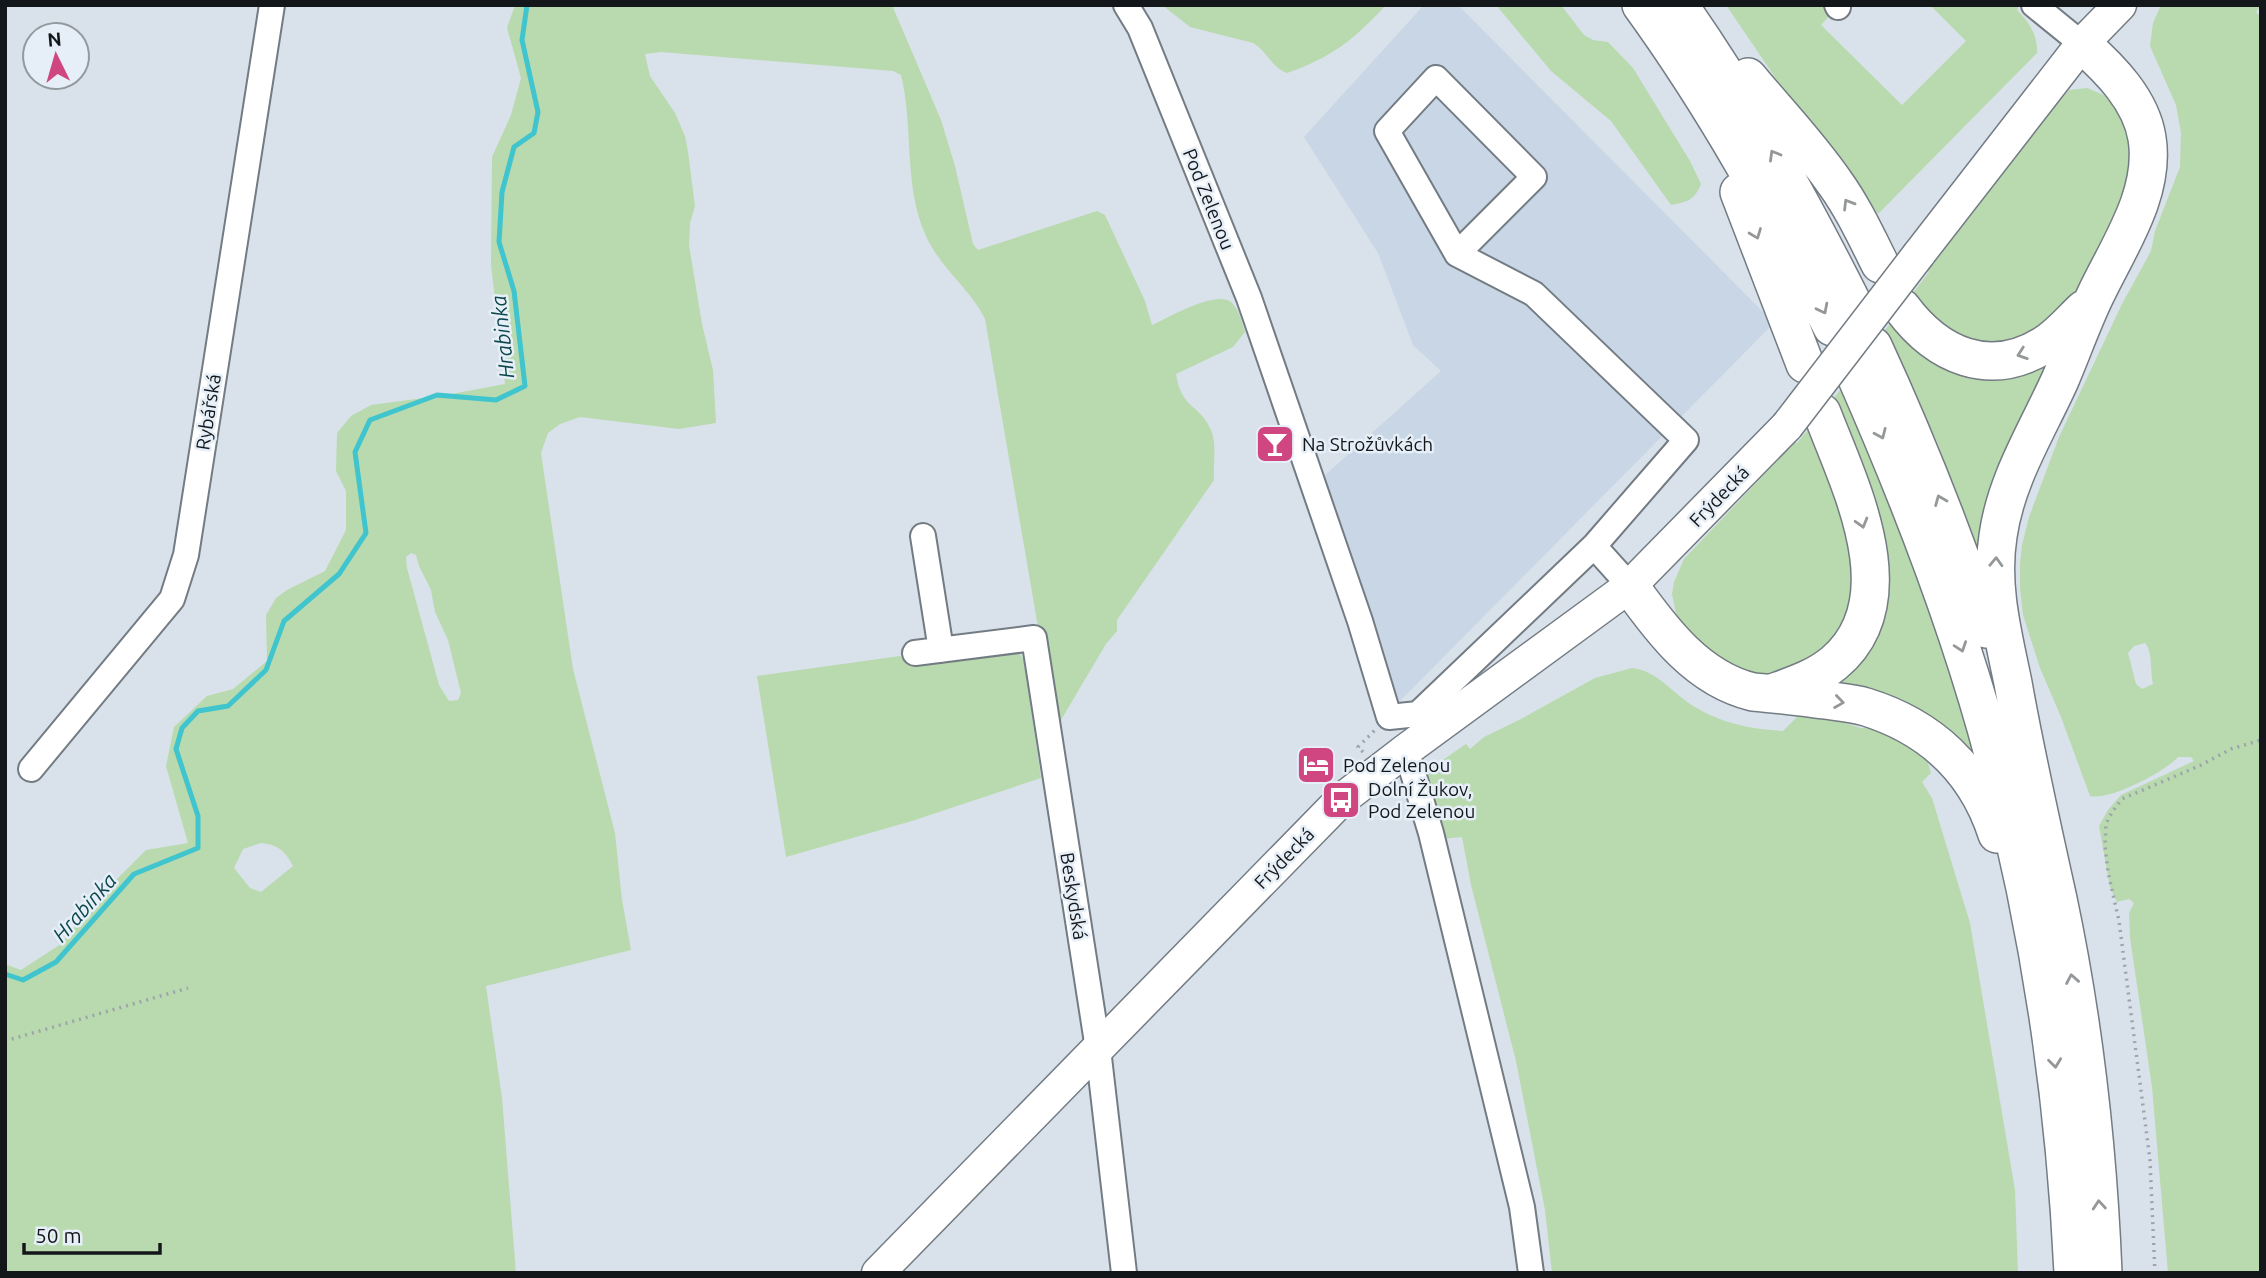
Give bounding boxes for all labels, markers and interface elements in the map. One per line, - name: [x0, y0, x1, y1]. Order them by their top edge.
- north arrow: [21, 21, 91, 91]
- text: N: [46, 27, 63, 51]
- street label: Pod Zelenou: [1179, 145, 1239, 253]
- one-way arrow: [1769, 150, 1782, 163]
- one-way arrow: [1843, 198, 1856, 211]
- one-way arrow: [1747, 228, 1761, 240]
- water label: Hrabinka: [486, 294, 518, 380]
- one-way arrow: [1815, 302, 1829, 315]
- one-way arrow: [2017, 346, 2029, 361]
- street label: Rybářská: [191, 372, 225, 452]
- bar icon: Na Strožůvkách: [1254, 423, 1296, 465]
- one-way arrow: [1873, 427, 1887, 440]
- place label: Na Strožůvkách: [1302, 433, 1433, 455]
- street label: Frýdecká: [1685, 461, 1753, 531]
- one-way arrow: [1934, 495, 1948, 507]
- one-way arrow: [1854, 517, 1868, 529]
- one-way arrow: [1988, 557, 2003, 568]
- one-way arrow: [1953, 641, 1967, 653]
- one-way arrow: [1833, 695, 1844, 710]
- hotel icon: Pod Zelenou: [1295, 744, 1337, 786]
- place label: Pod Zelenou: [1343, 754, 1450, 776]
- place label: Dolní Žukov, Pod Zelenou: [1368, 778, 1475, 822]
- bus stop icon: Dolní Žukov, Pod Zelenou: [1320, 779, 1362, 821]
- street label: Frýdecká: [1250, 823, 1318, 893]
- street label: Beskydská: [1056, 851, 1092, 941]
- water label: Hrabinka: [47, 868, 121, 946]
- one-way arrow: [2065, 973, 2080, 985]
- one-way arrow: [2047, 1057, 2062, 1069]
- one-way arrow: [2092, 1199, 2107, 1210]
- scale bar: [24, 1212, 161, 1256]
- text: 50 m: [35, 1223, 82, 1247]

